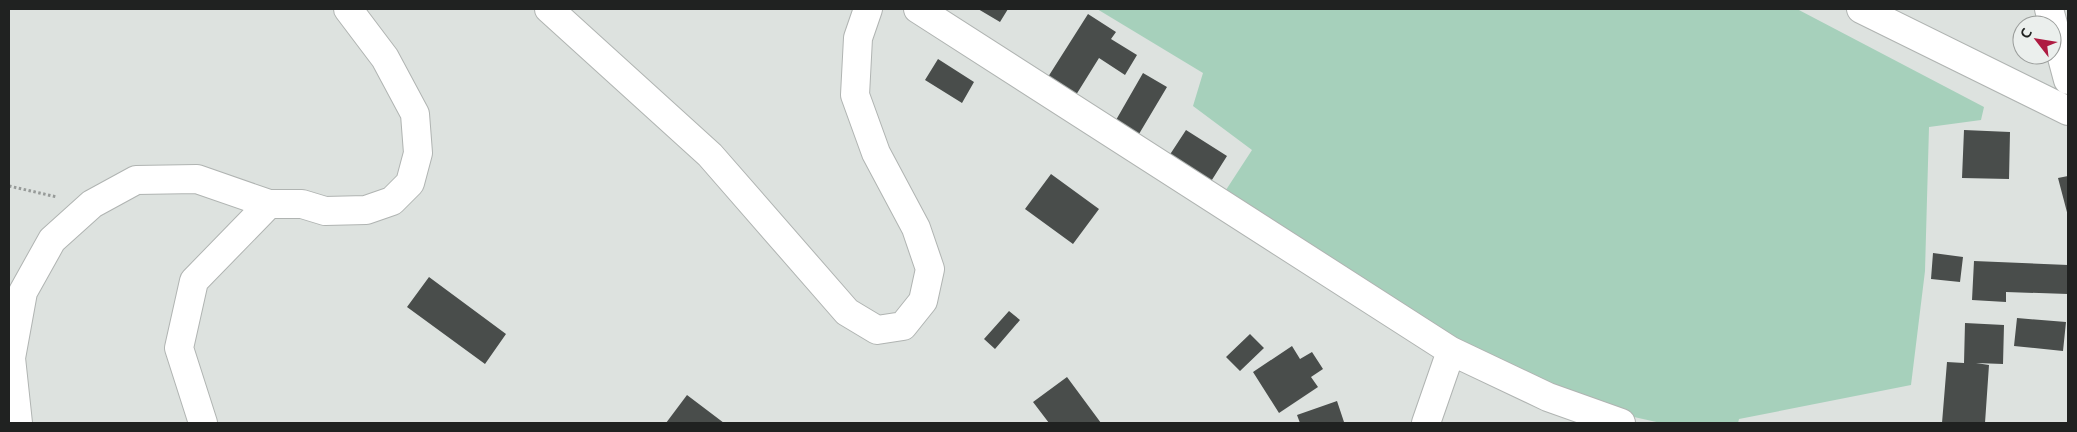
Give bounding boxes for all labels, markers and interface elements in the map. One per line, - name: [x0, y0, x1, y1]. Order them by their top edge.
- north arrow: [2012, 15, 2062, 65]
- text: С: [2017, 25, 2035, 41]

